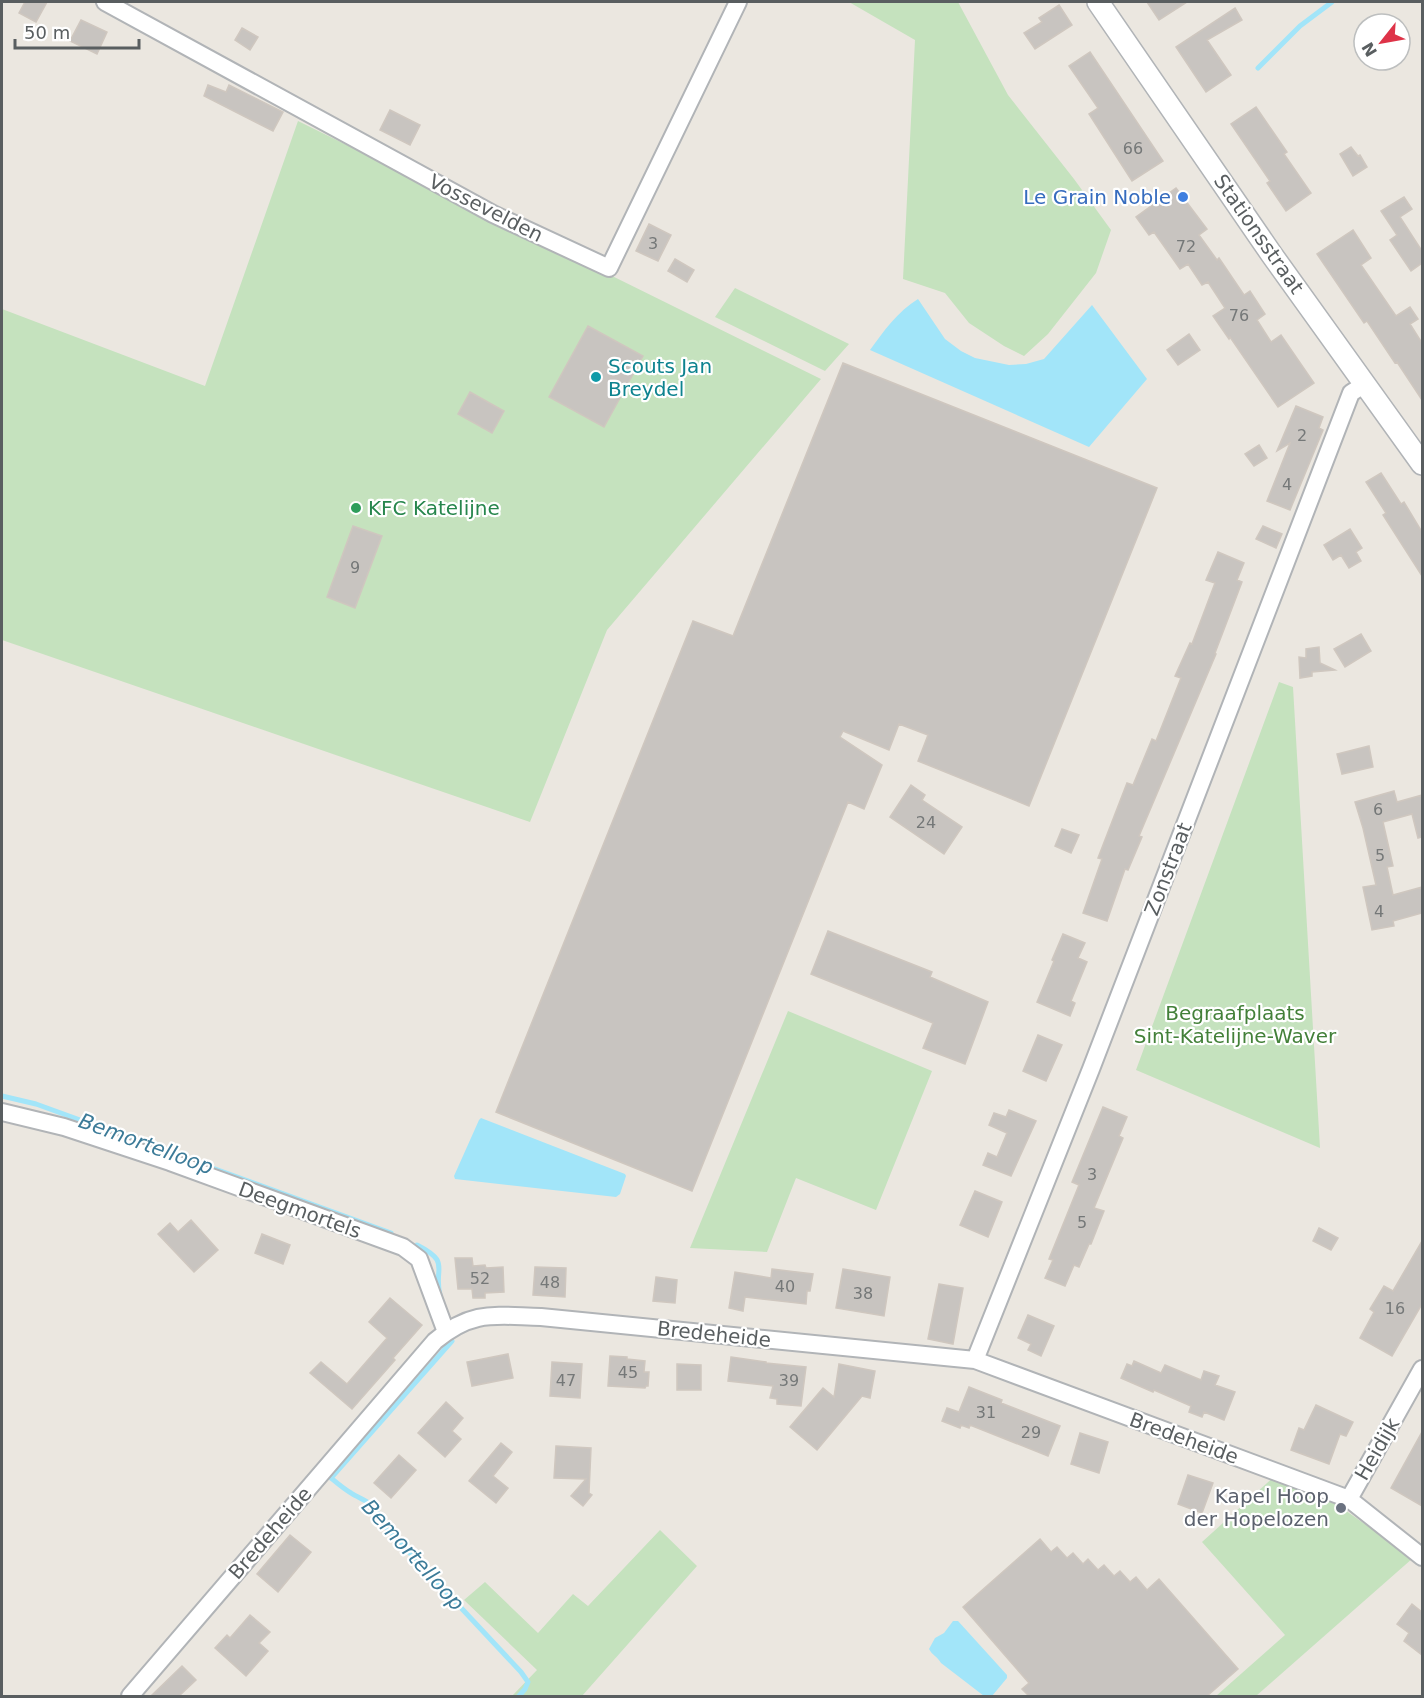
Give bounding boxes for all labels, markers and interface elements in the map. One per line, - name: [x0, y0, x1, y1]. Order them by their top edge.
- scale bar: [15, 12, 140, 50]
- north arrow: [1352, 12, 1412, 72]
- text: 50 m: [24, 22, 70, 43]
- text: N: [1358, 39, 1381, 60]
- house number: 66: [1123, 139, 1143, 158]
- street label: Vossevelden: [425, 169, 547, 247]
- street label: Stationsstraat: [1209, 170, 1309, 298]
- place label: Le Grain Noble: [1023, 185, 1171, 209]
- marker: Le Grain Noble: [1176, 190, 1190, 204]
- house number: 3: [648, 234, 658, 253]
- house number: 72: [1176, 237, 1196, 256]
- house number: 76: [1229, 306, 1249, 325]
- place label: Scouts Jan Breydel: [608, 354, 712, 401]
- marker: Scouts Jan Breydel: [589, 370, 603, 384]
- house number: 2: [1297, 426, 1307, 445]
- house number: 4: [1282, 475, 1292, 494]
- place label: KFC Katelijne: [368, 496, 500, 520]
- marker: KFC Katelijne: [349, 501, 363, 515]
- house number: 9: [350, 558, 360, 577]
- house number: 6: [1373, 800, 1383, 819]
- house number: 24: [916, 813, 936, 832]
- street label: Zonstraat: [1139, 819, 1197, 919]
- house number: 5: [1375, 846, 1385, 865]
- house number: 4: [1374, 902, 1384, 921]
- park label: Begraafplaats Sint-Katelijne-Waver: [1134, 1001, 1337, 1048]
- water label: Bemortelloop: [76, 1109, 216, 1179]
- house number: 3: [1087, 1165, 1097, 1184]
- street label: Deegmortels: [235, 1177, 365, 1243]
- house number: 5: [1077, 1213, 1087, 1232]
- house number: 52: [470, 1269, 490, 1288]
- house number: 48: [540, 1273, 560, 1292]
- house number: 40: [775, 1277, 795, 1296]
- house number: 38: [853, 1284, 873, 1303]
- house number: 16: [1385, 1299, 1405, 1318]
- street label: Bredeheide: [656, 1316, 772, 1352]
- house number: 45: [618, 1363, 638, 1382]
- house number: 47: [556, 1371, 576, 1390]
- house number: 39: [779, 1371, 799, 1390]
- house number: 31: [976, 1403, 996, 1422]
- street label: Bredeheide: [1126, 1407, 1242, 1469]
- street label: Heidijk: [1350, 1413, 1405, 1485]
- house number: 29: [1021, 1423, 1041, 1442]
- street label: Bredeheide: [223, 1482, 317, 1584]
- place label: Kapel Hoop der Hopelozen: [1184, 1484, 1329, 1531]
- water label: Bemortelloop: [357, 1495, 469, 1615]
- marker: Kapel Hoop der Hopelozen: [1334, 1501, 1348, 1515]

